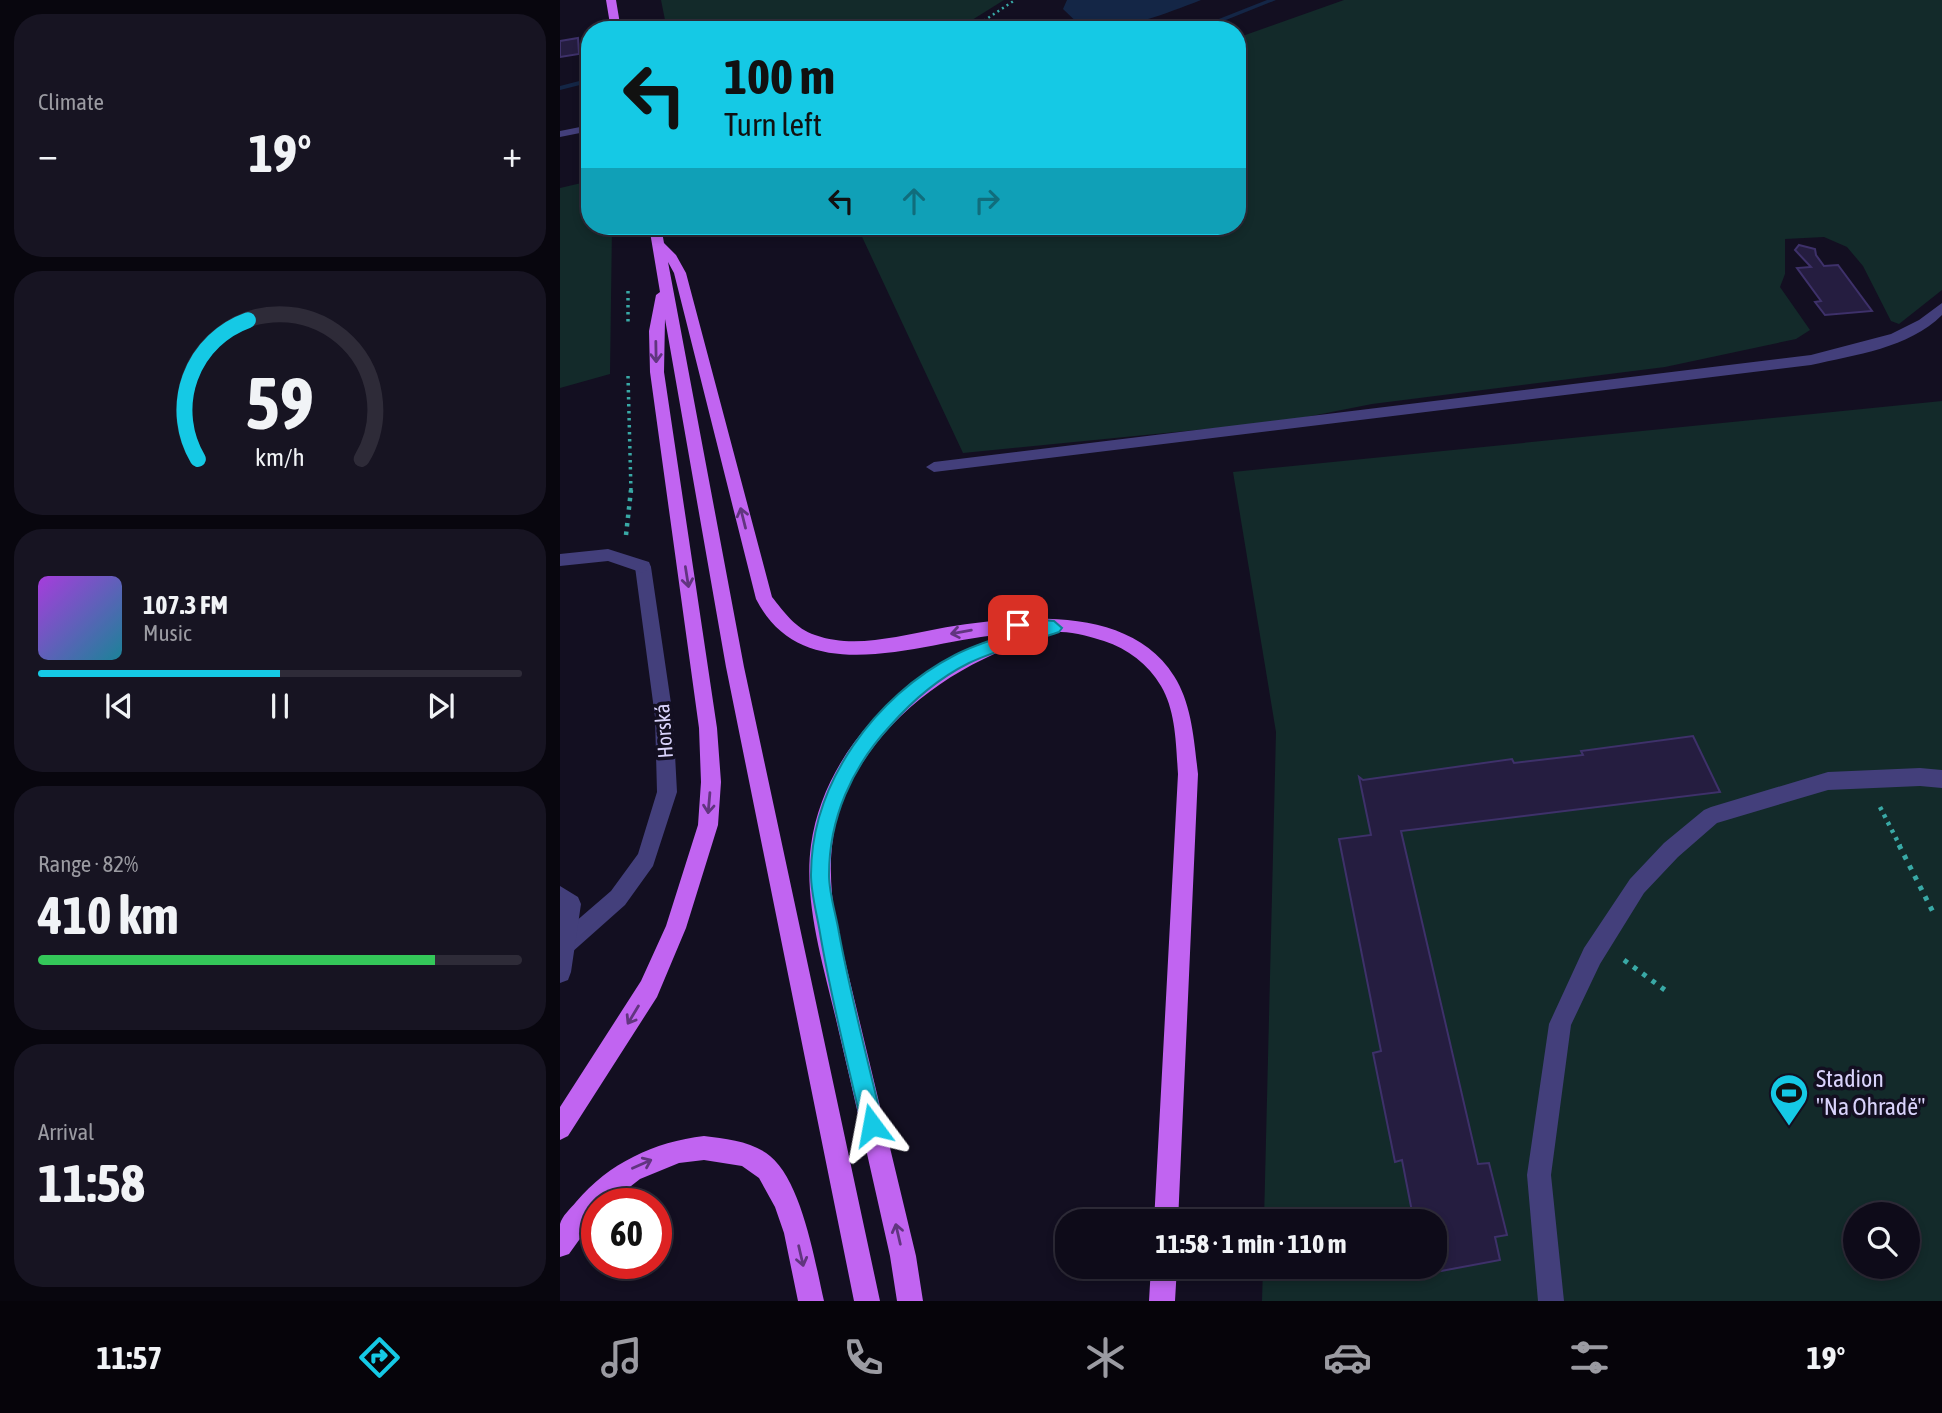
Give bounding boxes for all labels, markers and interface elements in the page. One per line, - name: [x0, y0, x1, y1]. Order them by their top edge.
- text: 100 m: [724, 48, 835, 104]
- icon: left: [609, 49, 700, 140]
- text: Climate: [38, 89, 104, 115]
- text: Turn left: [724, 106, 822, 143]
- text: 19°: [248, 123, 312, 183]
- text: −: [38, 132, 58, 175]
- text: +: [502, 132, 522, 175]
- icon: left: [822, 182, 860, 220]
- icon: ahead: [895, 182, 933, 220]
- icon: right: [968, 182, 1006, 220]
- one-way arrow: [649, 340, 663, 363]
- text: 59: [246, 362, 314, 445]
- text: km/h: [255, 443, 305, 471]
- one-way arrow: [736, 507, 749, 530]
- one-way arrow: [681, 565, 694, 588]
- text: 107.3 FM: [143, 590, 228, 620]
- pin: [988, 595, 1048, 655]
- icon: arrive: [999, 606, 1037, 644]
- text: Music: [143, 620, 191, 646]
- one-way arrow: [951, 626, 973, 639]
- icon: previous: [100, 687, 138, 725]
- icon: pause: [261, 687, 299, 725]
- icon: next: [422, 687, 460, 725]
- street label: Horská: [649, 703, 677, 759]
- one-way arrow: [702, 791, 715, 814]
- text: Range · 82%: [38, 851, 138, 877]
- text: 410 km: [38, 885, 179, 945]
- one-way arrow: [626, 1005, 640, 1025]
- place label: Stadion "Na Ohradě": [1816, 1065, 1925, 1120]
- sports icon: Stadion "Na Ohradě": [1768, 1072, 1810, 1127]
- position arrow: [835, 1088, 909, 1162]
- text: Arrival: [38, 1119, 94, 1145]
- text: 11:58: [38, 1153, 145, 1213]
- one-way arrow: [631, 1157, 652, 1170]
- speed limit sign: 60: [581, 1188, 672, 1279]
- map controls: [1843, 1202, 1920, 1279]
- button: search: [1843, 1202, 1920, 1279]
- one-way arrow: [891, 1223, 904, 1246]
- text: 11:58 · 1 min · 110 m: [1156, 1229, 1346, 1259]
- one-way arrow: [795, 1244, 808, 1267]
- icon: directions: [355, 1333, 404, 1382]
- icon: music: [597, 1333, 646, 1382]
- icon: phone: [839, 1333, 888, 1382]
- icon: climate: [1081, 1333, 1130, 1382]
- icon: car: [1323, 1333, 1372, 1382]
- icon: filters: [1565, 1333, 1614, 1382]
- text: 11:57: [96, 1339, 162, 1376]
- text: 19°: [1807, 1339, 1845, 1376]

